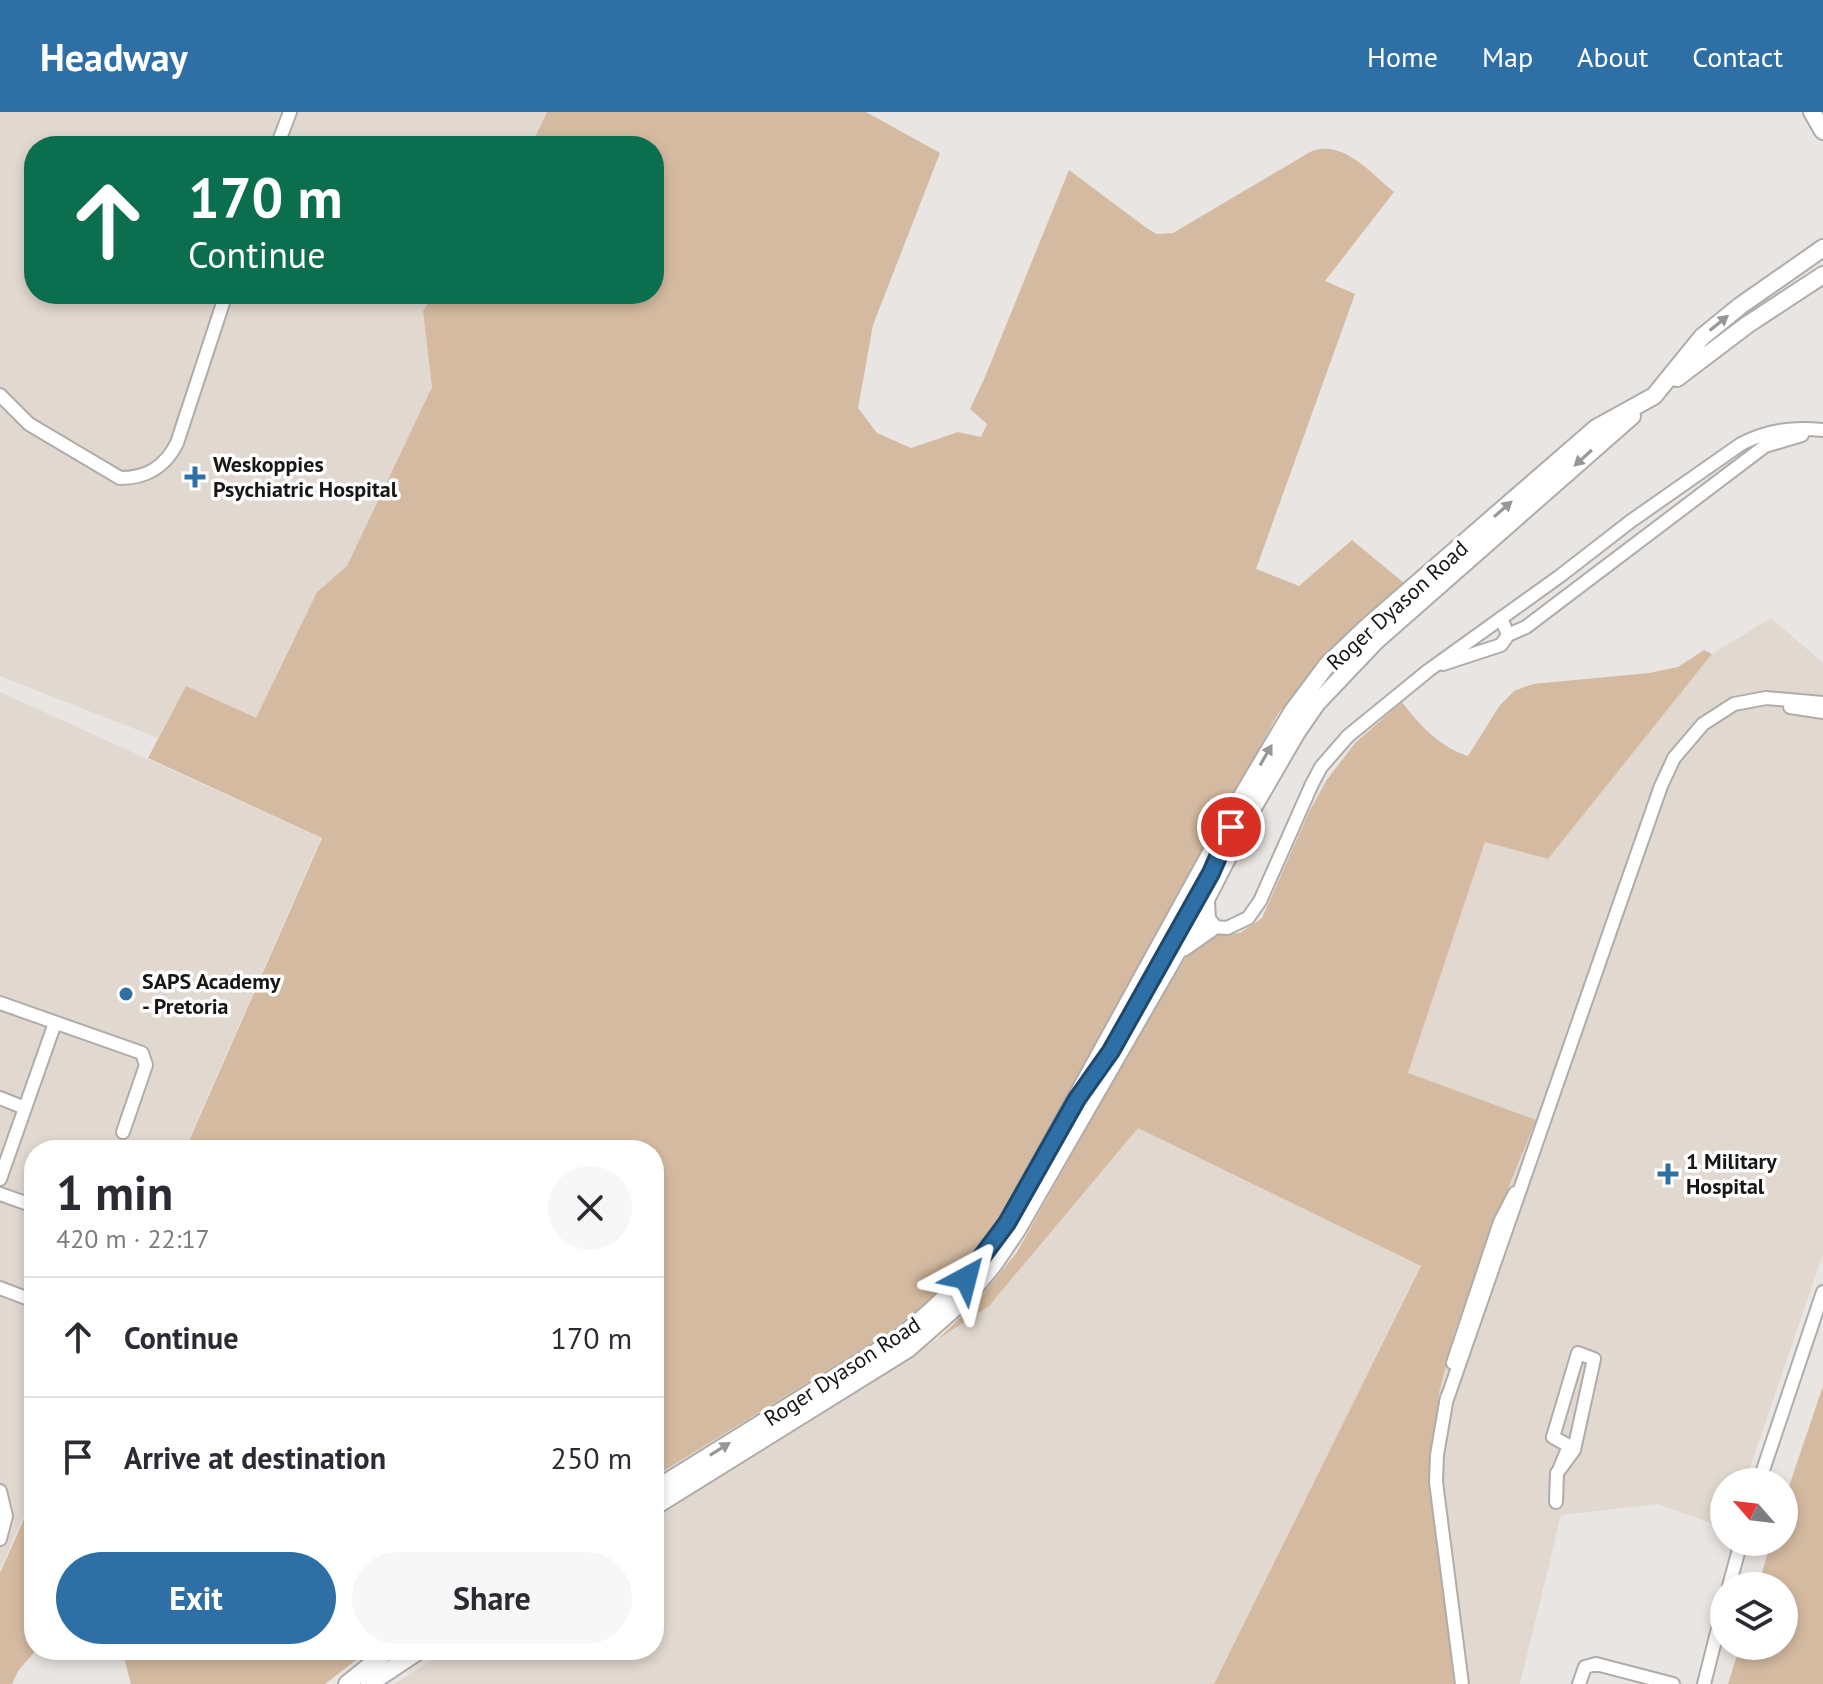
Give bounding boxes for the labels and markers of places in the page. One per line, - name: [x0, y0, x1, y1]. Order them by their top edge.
- place label: Weskoppies Psychiatric Hospital: [213, 450, 398, 503]
- marker: Weskoppies Psychiatric Hospital: [184, 466, 206, 488]
- pin: [1197, 793, 1265, 861]
- place label: SAPS Academy - Pretoria: [142, 967, 281, 1020]
- marker: SAPS Academy - Pretoria: [117, 985, 135, 1003]
- place label: 1 Military Hospital: [1686, 1147, 1777, 1200]
- marker: 1 Military Hospital: [1657, 1163, 1679, 1185]

